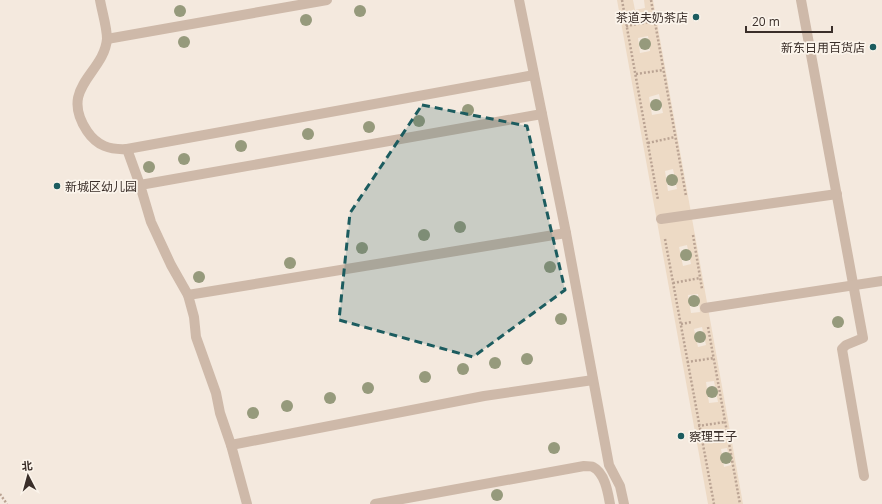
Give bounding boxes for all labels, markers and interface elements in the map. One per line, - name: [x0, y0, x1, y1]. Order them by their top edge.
- scale bar: [746, 8, 832, 34]
- place label: 茶道夫奶茶店: [616, 9, 688, 26]
- marker: 茶道夫奶茶店: [691, 12, 701, 22]
- text: 20 m: [752, 13, 780, 30]
- place label: 新东日用百货店: [781, 39, 865, 56]
- marker: 新东日用百货店: [868, 42, 878, 52]
- place label: 新城区幼儿园: [65, 178, 137, 195]
- marker: 新城区幼儿园: [52, 181, 62, 191]
- place label: 察理王子: [689, 428, 737, 445]
- marker: 察理王子: [676, 431, 686, 441]
- north arrow: [8, 456, 48, 496]
- text: 北: [21, 458, 33, 474]

